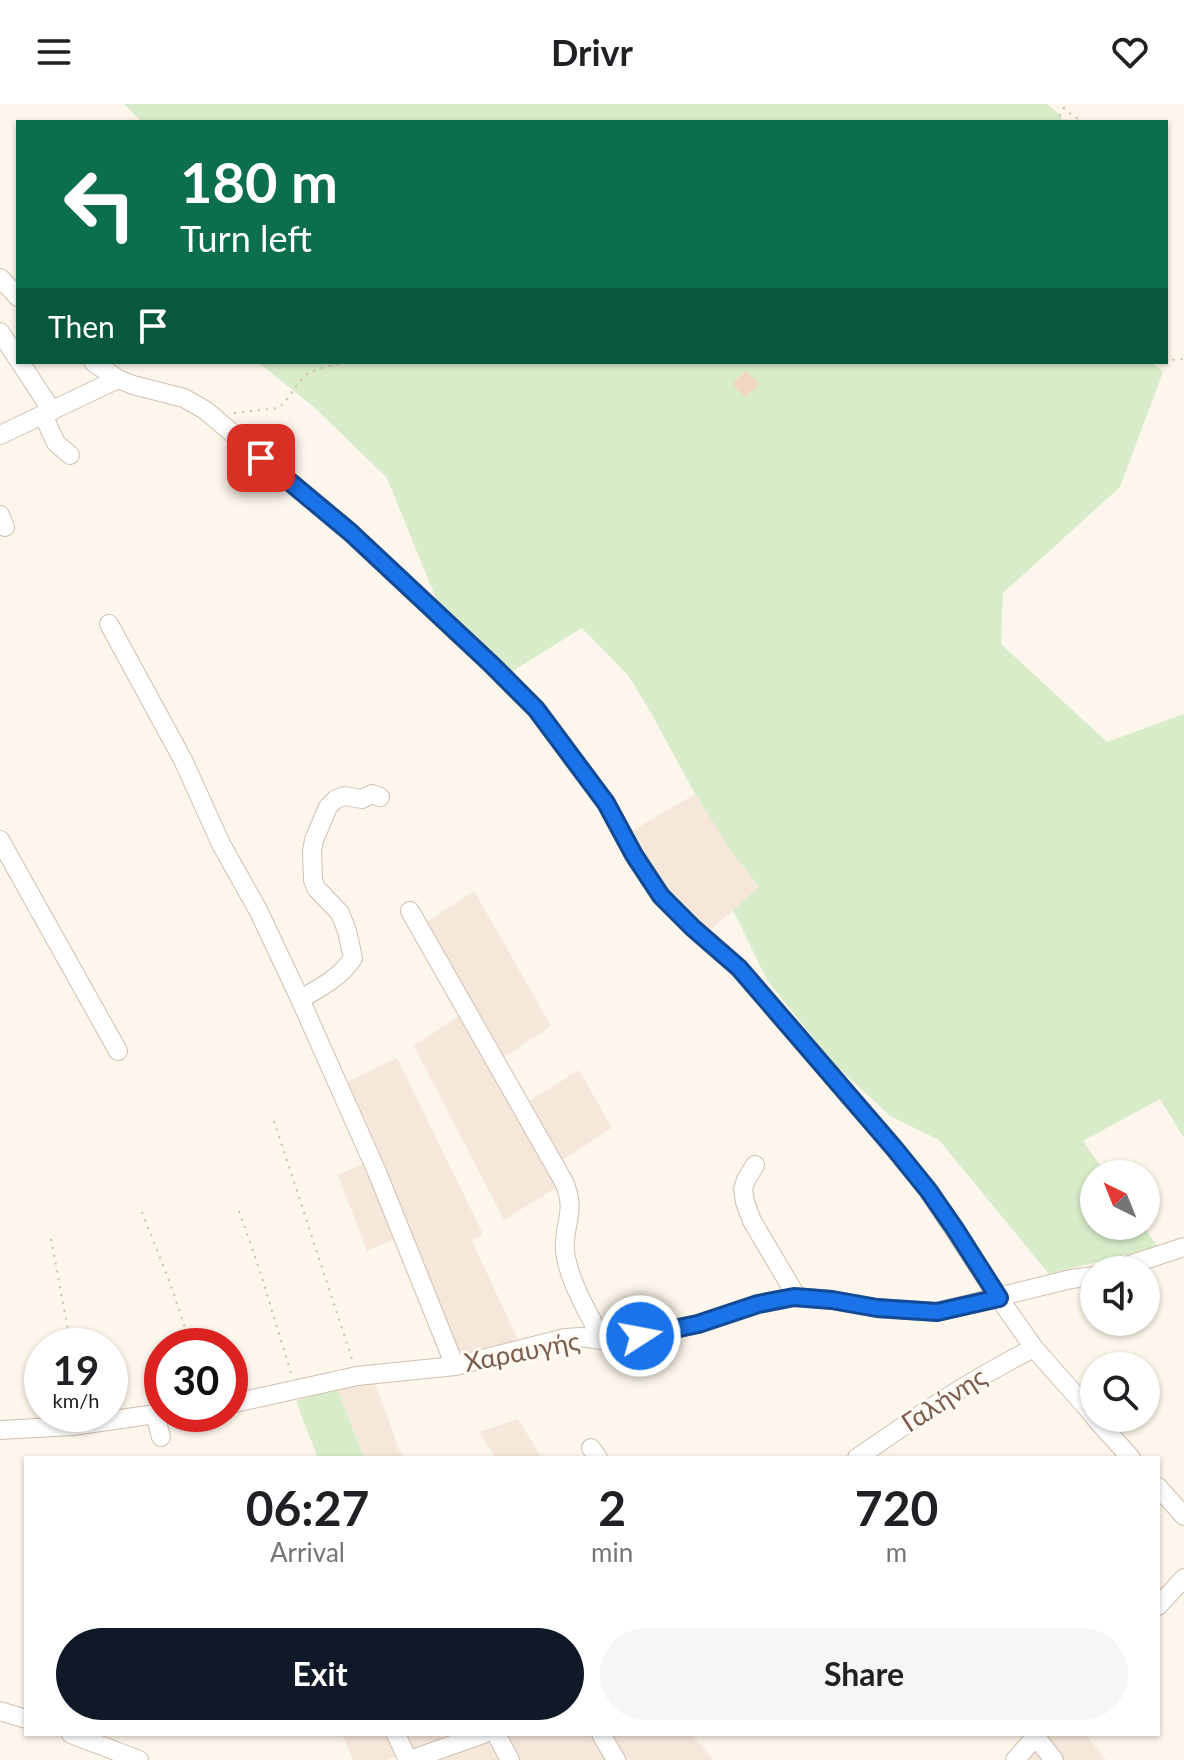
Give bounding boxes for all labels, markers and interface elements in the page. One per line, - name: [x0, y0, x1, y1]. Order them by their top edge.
- icon: menu: [32, 30, 76, 74]
- text: Drivr: [551, 30, 633, 74]
- icon: heart: [1108, 30, 1152, 74]
- text: 180 m: [180, 148, 338, 215]
- icon: left: [48, 152, 152, 256]
- text: Turn left: [180, 216, 312, 260]
- icon: arrive: [131, 304, 175, 348]
- text: Then: [48, 308, 115, 344]
- pin: [227, 424, 295, 492]
- icon: arrive: [239, 436, 283, 480]
- north arrow: [1080, 1160, 1160, 1240]
- map controls: [1080, 1160, 1160, 1432]
- button: sound: [1080, 1256, 1160, 1336]
- position arrow: [598, 1294, 682, 1378]
- street label: Χαραυγής: [461, 1324, 582, 1378]
- speed limit sign: 30: [144, 1328, 248, 1432]
- text: 19: [53, 1346, 99, 1394]
- button: search: [1080, 1352, 1160, 1432]
- street label: Γαλήνης: [895, 1360, 992, 1438]
- text: km/h: [53, 1388, 99, 1412]
- text: 06:27: [246, 1479, 369, 1536]
- text: 2: [598, 1479, 626, 1536]
- text: 720: [855, 1479, 938, 1536]
- text: Arrival: [270, 1536, 345, 1568]
- text: min: [591, 1536, 633, 1568]
- text: m: [886, 1536, 907, 1568]
- button: Exit: [56, 1628, 584, 1720]
- button: Share: [600, 1628, 1128, 1720]

